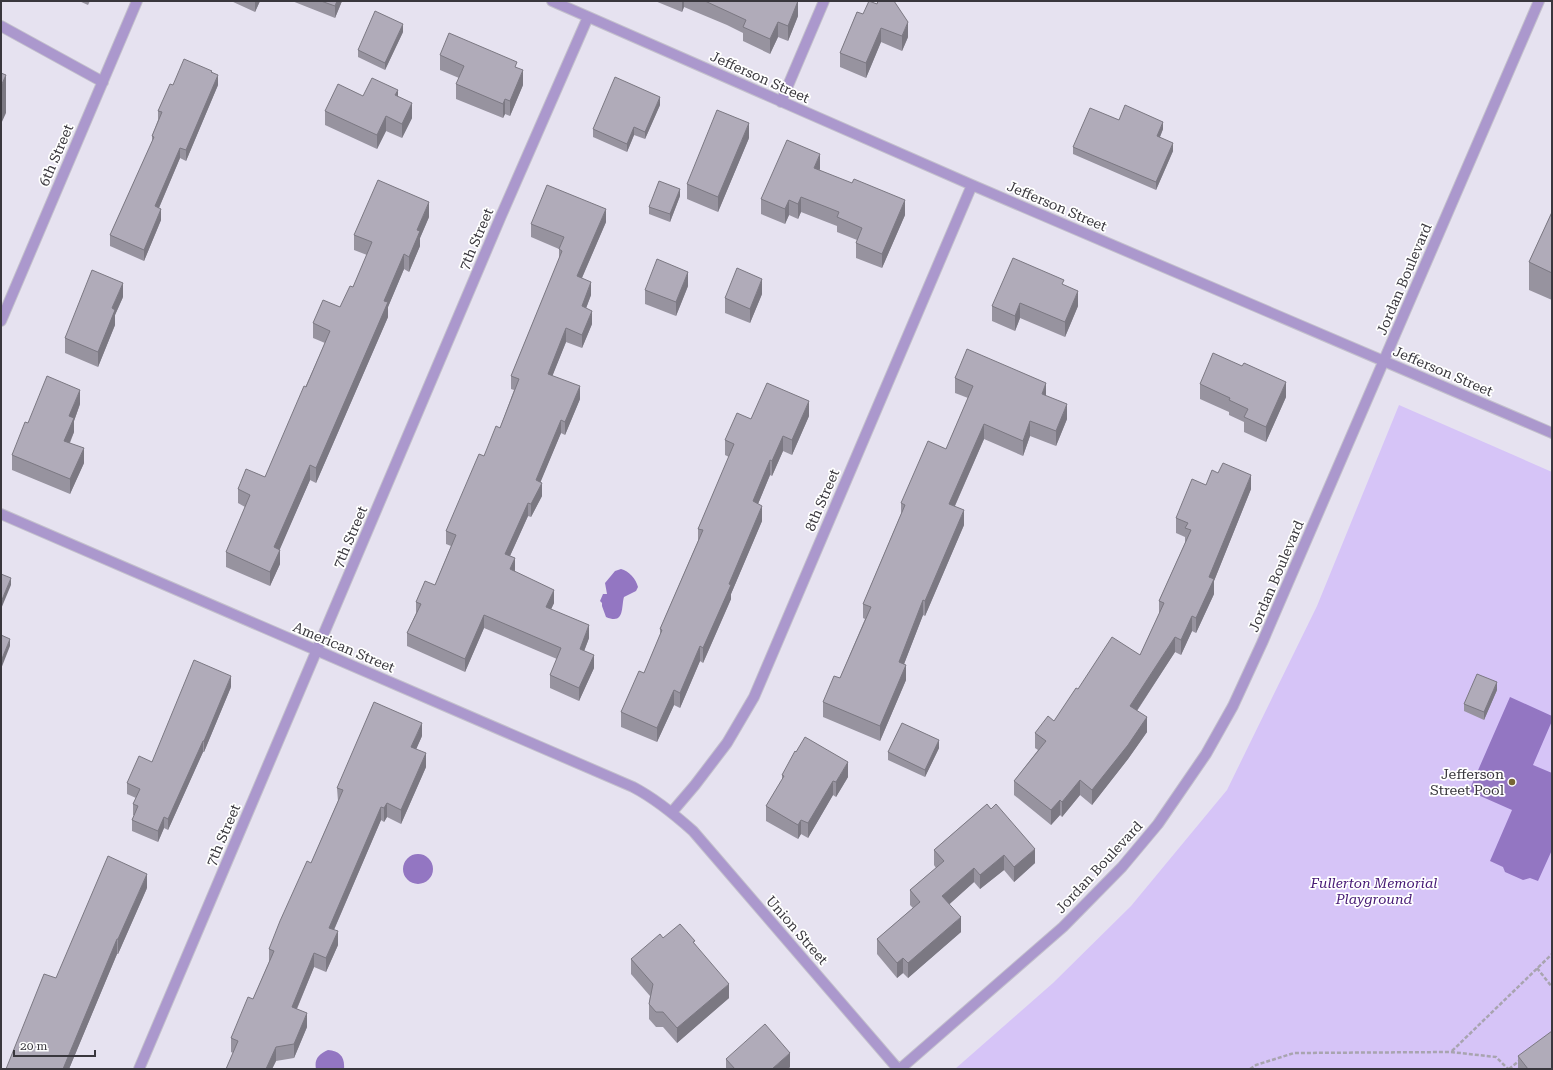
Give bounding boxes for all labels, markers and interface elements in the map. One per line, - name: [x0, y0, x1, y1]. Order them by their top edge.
- street label: Jefferson Street: [708, 48, 812, 106]
- street label: 6th Street: [36, 122, 76, 188]
- street label: Jefferson Street: [1005, 178, 1109, 234]
- street label: 7th Street: [456, 206, 496, 272]
- street label: Jordan Boulevard: [1373, 221, 1435, 337]
- street label: Jefferson Street: [1391, 343, 1495, 399]
- street label: 8th Street: [802, 467, 842, 533]
- street label: 7th Street: [330, 504, 370, 570]
- street label: Jordan Boulevard: [1245, 518, 1307, 634]
- street label: American Street: [291, 618, 397, 676]
- place label: Jefferson Street Pool: [1430, 766, 1505, 798]
- marker: Jefferson Street Pool: [1507, 777, 1517, 787]
- street label: 7th Street: [203, 802, 243, 868]
- street label: Jordan Boulevard: [1052, 818, 1146, 916]
- park label: Fullerton Memorial Playground: [1309, 875, 1438, 907]
- street label: Union Street: [763, 892, 831, 968]
- scale bar: [14, 1032, 95, 1058]
- text: 20 m: [20, 1039, 47, 1053]

